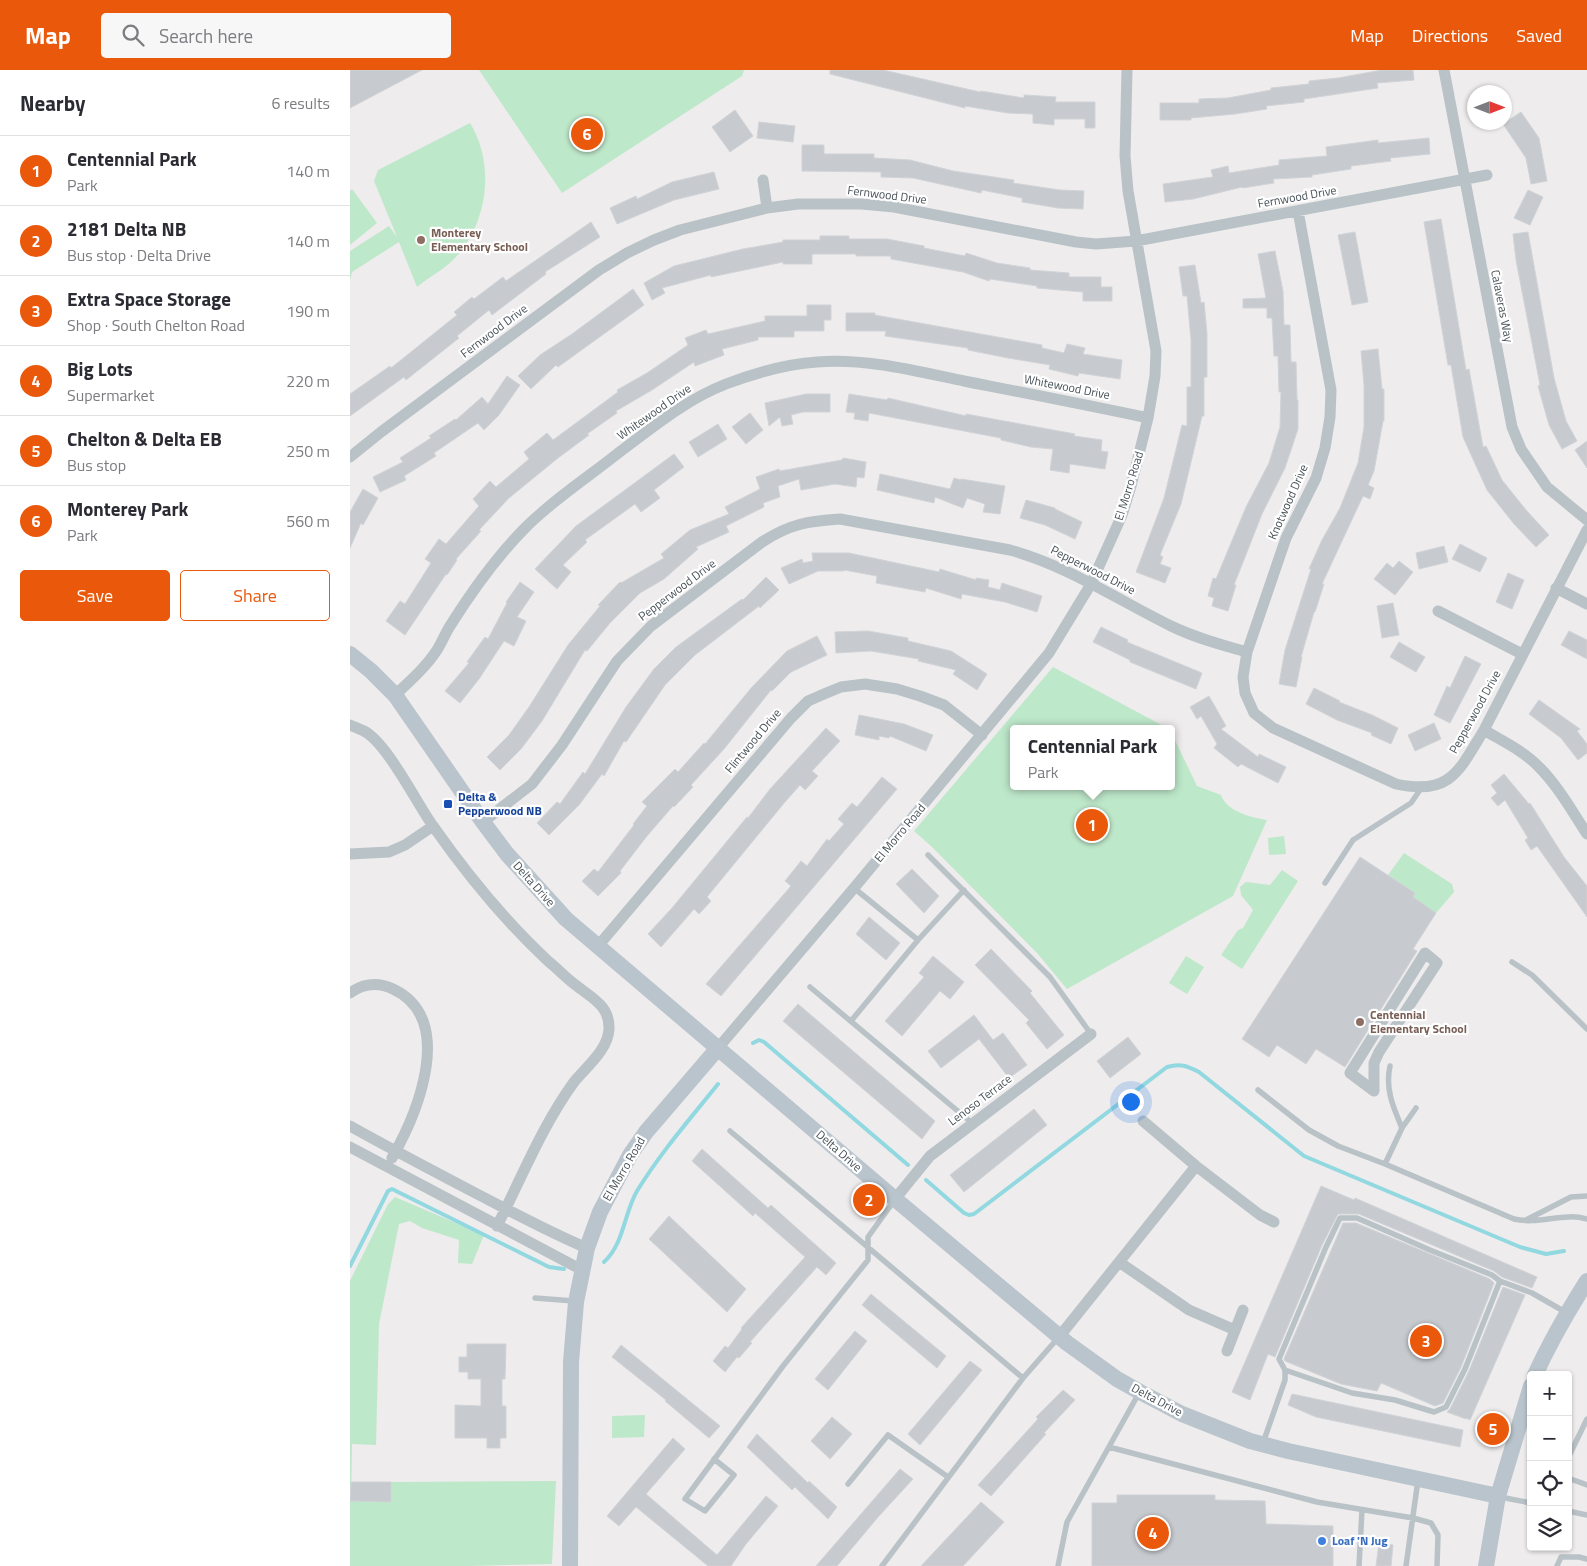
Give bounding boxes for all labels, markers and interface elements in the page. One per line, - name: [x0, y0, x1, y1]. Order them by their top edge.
- search box: [101, 13, 451, 58]
- text: Map: [25, 17, 71, 53]
- icon: search: [119, 21, 147, 49]
- text: Search here: [159, 21, 253, 50]
- text: Map: [1350, 22, 1384, 49]
- text: Directions: [1412, 22, 1488, 49]
- text: Saved: [1516, 22, 1562, 49]
- north arrow: [1467, 85, 1512, 130]
- text: Nearby: [20, 87, 85, 119]
- text: 6 results: [271, 91, 330, 115]
- pin: 6: [571, 115, 603, 153]
- text: Centennial Park: [67, 144, 197, 173]
- text: 1: [32, 159, 40, 183]
- text: 140 m: [286, 159, 330, 183]
- text: Park: [67, 173, 98, 197]
- street label: Fernwood Drive: [846, 180, 928, 209]
- street label: Fernwood Drive: [1256, 180, 1338, 213]
- text: 2181 Delta NB: [67, 214, 186, 243]
- place label: Monterey Elementary School: [431, 223, 528, 256]
- text: 2: [32, 229, 40, 253]
- text: 140 m: [286, 229, 330, 253]
- marker: Monterey Elementary School: [415, 234, 427, 246]
- text: Bus stop · Delta Drive: [67, 243, 211, 267]
- street label: Calaveras Way: [1486, 268, 1519, 344]
- text: Extra Space Storage: [67, 284, 231, 313]
- text: 3: [32, 299, 40, 323]
- text: 190 m: [286, 299, 330, 323]
- street label: Fernwood Drive: [456, 299, 531, 362]
- text: Shop · South Chelton Road: [67, 313, 245, 337]
- text: Big Lots: [67, 354, 133, 383]
- text: 4: [32, 369, 40, 393]
- text: 220 m: [286, 369, 330, 393]
- street label: Whitewood Drive: [1023, 369, 1112, 404]
- street label: Whitewood Drive: [613, 379, 695, 444]
- text: Supermarket: [67, 383, 154, 407]
- text: Chelton & Delta EB: [67, 424, 222, 453]
- text: 5: [32, 439, 40, 463]
- text: 250 m: [286, 439, 330, 463]
- street label: El Morro Road: [1109, 449, 1148, 523]
- text: Bus stop: [67, 453, 126, 477]
- street label: Knotwood Drive: [1262, 461, 1313, 543]
- text: Monterey Park: [67, 494, 188, 523]
- text: 6: [32, 509, 40, 533]
- text: 560 m: [286, 509, 330, 533]
- text: Park: [67, 523, 98, 547]
- street label: Pepperwood Drive: [1047, 540, 1139, 599]
- street label: Pepperwood Drive: [634, 554, 720, 625]
- button: Save: [20, 570, 170, 621]
- button: Share: [180, 570, 330, 621]
- street label: Pepperwood Drive: [1444, 666, 1505, 757]
- street label: Flintwood Drive: [720, 704, 785, 777]
- popup: [1010, 725, 1175, 790]
- text: Centennial Park: [1028, 731, 1157, 760]
- text: Park: [1028, 760, 1058, 784]
- place label: Delta & Pepperwood NB: [458, 787, 542, 820]
- marker: Delta & Pepperwood NB: [442, 798, 454, 810]
- street label: El Morro Road: [869, 799, 930, 866]
- pin: 1: [1076, 806, 1108, 844]
- street label: Delta Drive: [509, 857, 560, 911]
- place label: Centennial Elementary School: [1370, 1005, 1467, 1038]
- marker: Centennial Elementary School: [1354, 1016, 1366, 1028]
- street label: Lenoso Terrace: [944, 1069, 1016, 1130]
- your location: [1118, 1089, 1144, 1115]
- street label: Delta Drive: [812, 1125, 867, 1176]
- street label: El Morro Road: [597, 1133, 650, 1204]
- pin: 2: [853, 1181, 885, 1219]
- pin: 3: [1410, 1322, 1442, 1360]
- map controls: [1527, 1371, 1572, 1551]
- button: +: [1527, 1371, 1572, 1416]
- street label: Delta Drive: [1128, 1378, 1186, 1421]
- pin: 5: [1477, 1410, 1509, 1448]
- button: −: [1527, 1416, 1572, 1461]
- button: locate: [1527, 1461, 1572, 1506]
- button: layers: [1527, 1506, 1572, 1551]
- pin: 4: [1137, 1514, 1169, 1552]
- place label: Loaf 'N Jug: [1332, 1531, 1388, 1550]
- marker: Loaf 'N Jug: [1316, 1535, 1328, 1547]

